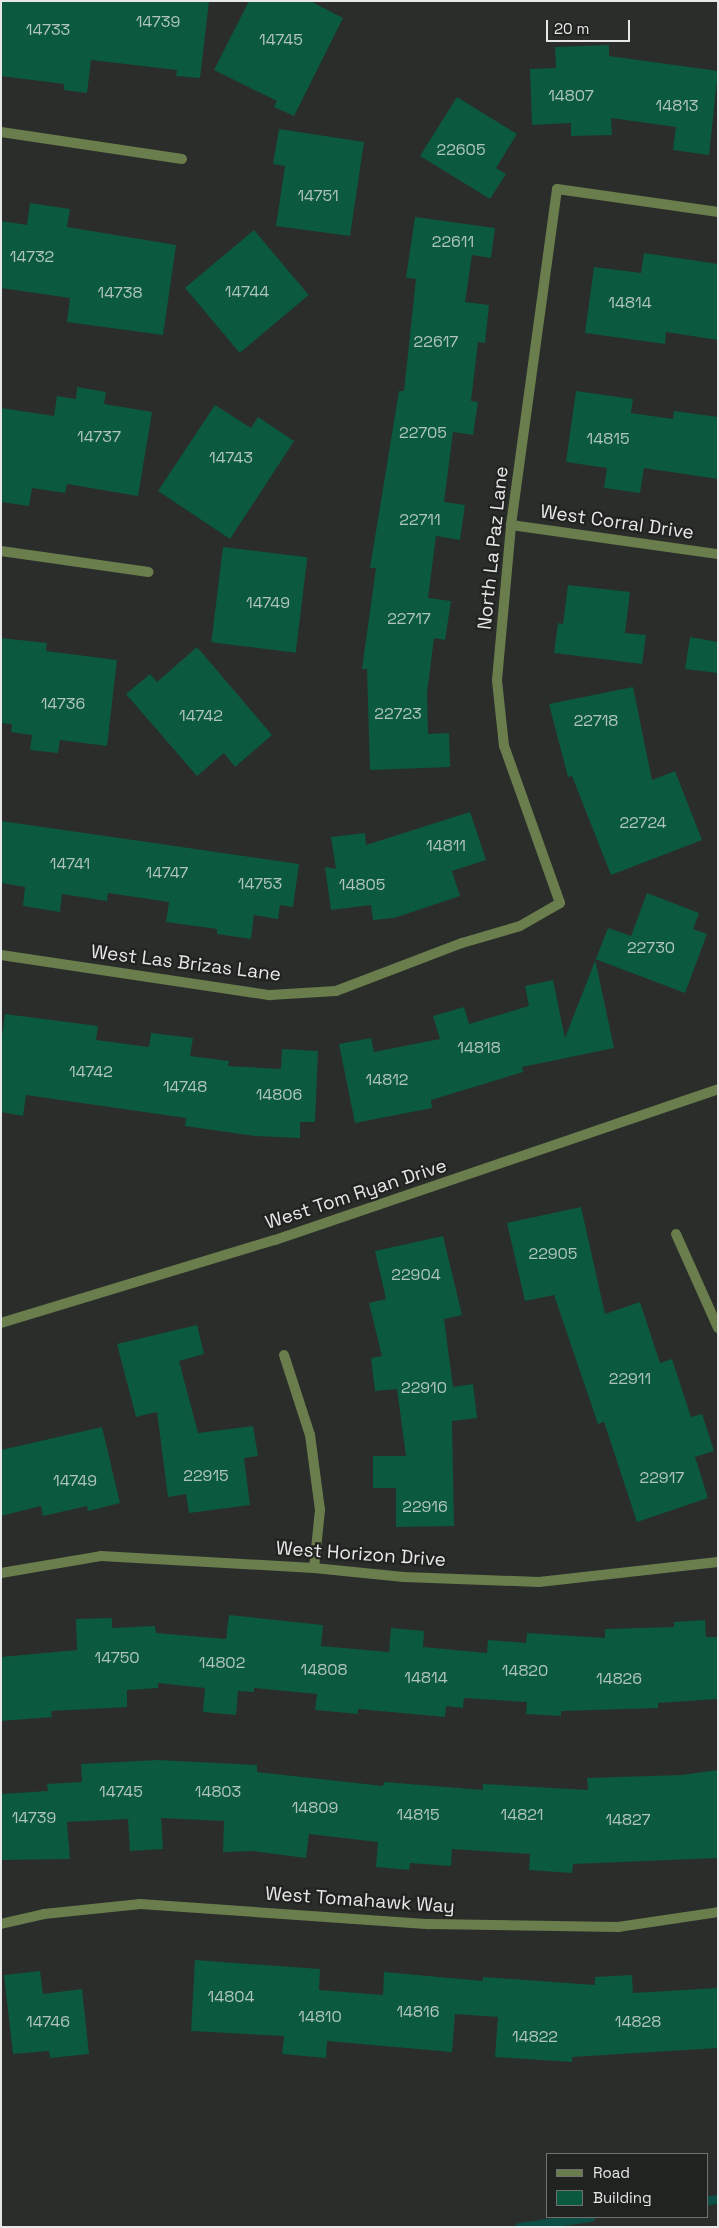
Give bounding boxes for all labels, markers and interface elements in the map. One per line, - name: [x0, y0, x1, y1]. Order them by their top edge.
- scale bar: [549, 10, 633, 42]
- house number: 14739: [136, 12, 180, 32]
- text: 20 m: [554, 19, 589, 38]
- house number: 14733: [26, 20, 70, 40]
- house number: 14745: [259, 30, 303, 50]
- house number: 14807: [548, 86, 594, 106]
- house number: 14813: [655, 96, 699, 116]
- house number: 22605: [437, 140, 485, 160]
- house number: 14751: [297, 186, 339, 206]
- house number: 22611: [432, 232, 474, 252]
- house number: 14732: [10, 247, 54, 267]
- house number: 14744: [225, 282, 269, 302]
- house number: 14738: [98, 283, 142, 303]
- house number: 14814: [608, 293, 652, 313]
- house number: 22617: [414, 332, 458, 352]
- house number: 22705: [399, 423, 447, 443]
- house number: 14737: [77, 427, 121, 447]
- house number: 14815: [587, 429, 629, 449]
- house number: 14743: [209, 448, 253, 468]
- street label: North La Paz Lane: [473, 465, 513, 631]
- street label: West Corral Drive: [539, 500, 695, 544]
- house number: 22711: [399, 510, 441, 530]
- house number: 14749: [246, 593, 290, 613]
- house number: 22717: [387, 609, 431, 629]
- house number: 14736: [41, 694, 85, 714]
- house number: 22723: [374, 704, 422, 724]
- house number: 14742: [179, 706, 223, 726]
- house number: 22718: [574, 711, 618, 731]
- house number: 22724: [619, 813, 667, 833]
- house number: 14811: [426, 836, 466, 856]
- house number: 14741: [50, 854, 90, 874]
- house number: 14747: [146, 863, 188, 883]
- house number: 14753: [238, 874, 282, 894]
- house number: 14805: [339, 875, 385, 895]
- house number: 22730: [627, 938, 675, 958]
- street label: West Las Brizas Lane: [90, 940, 282, 986]
- house number: 14818: [457, 1038, 501, 1058]
- house number: 14742: [69, 1062, 113, 1082]
- house number: 14812: [366, 1070, 408, 1090]
- house number: 14748: [163, 1077, 207, 1097]
- house number: 14806: [256, 1085, 302, 1105]
- street label: West Tom Ryan Drive: [262, 1154, 450, 1234]
- house number: 22905: [529, 1244, 577, 1264]
- house number: 22904: [391, 1265, 441, 1285]
- house number: 22911: [609, 1369, 651, 1389]
- house number: 22910: [401, 1378, 447, 1398]
- house number: 22915: [183, 1466, 229, 1486]
- house number: 22917: [640, 1468, 684, 1488]
- house number: 14749: [53, 1471, 97, 1491]
- house number: 22916: [402, 1497, 448, 1517]
- street label: West Horizon Drive: [275, 1537, 447, 1571]
- house number: 14750: [94, 1648, 140, 1668]
- house number: 14802: [199, 1653, 245, 1673]
- house number: 14808: [301, 1660, 347, 1680]
- house number: 14820: [502, 1661, 548, 1681]
- house number: 14814: [404, 1668, 448, 1688]
- house number: 14826: [596, 1669, 642, 1689]
- house number: 14745: [99, 1782, 143, 1802]
- house number: 14803: [195, 1782, 241, 1802]
- house number: 14809: [292, 1798, 338, 1818]
- house number: 14815: [397, 1805, 439, 1825]
- house number: 14821: [501, 1805, 543, 1825]
- house number: 14739: [12, 1808, 56, 1828]
- house number: 14827: [605, 1810, 651, 1830]
- street label: West Tomahawk Way: [264, 1882, 456, 1918]
- house number: 14804: [208, 1987, 254, 2007]
- house number: 14816: [396, 2002, 440, 2022]
- house number: 14810: [298, 2007, 342, 2027]
- house number: 14746: [26, 2012, 70, 2032]
- house number: 14828: [615, 2012, 661, 2032]
- house number: 14822: [512, 2027, 558, 2047]
- legend: [546, 2153, 709, 2218]
- text: Road: [593, 2163, 630, 2182]
- text: Building: [593, 2188, 652, 2207]

